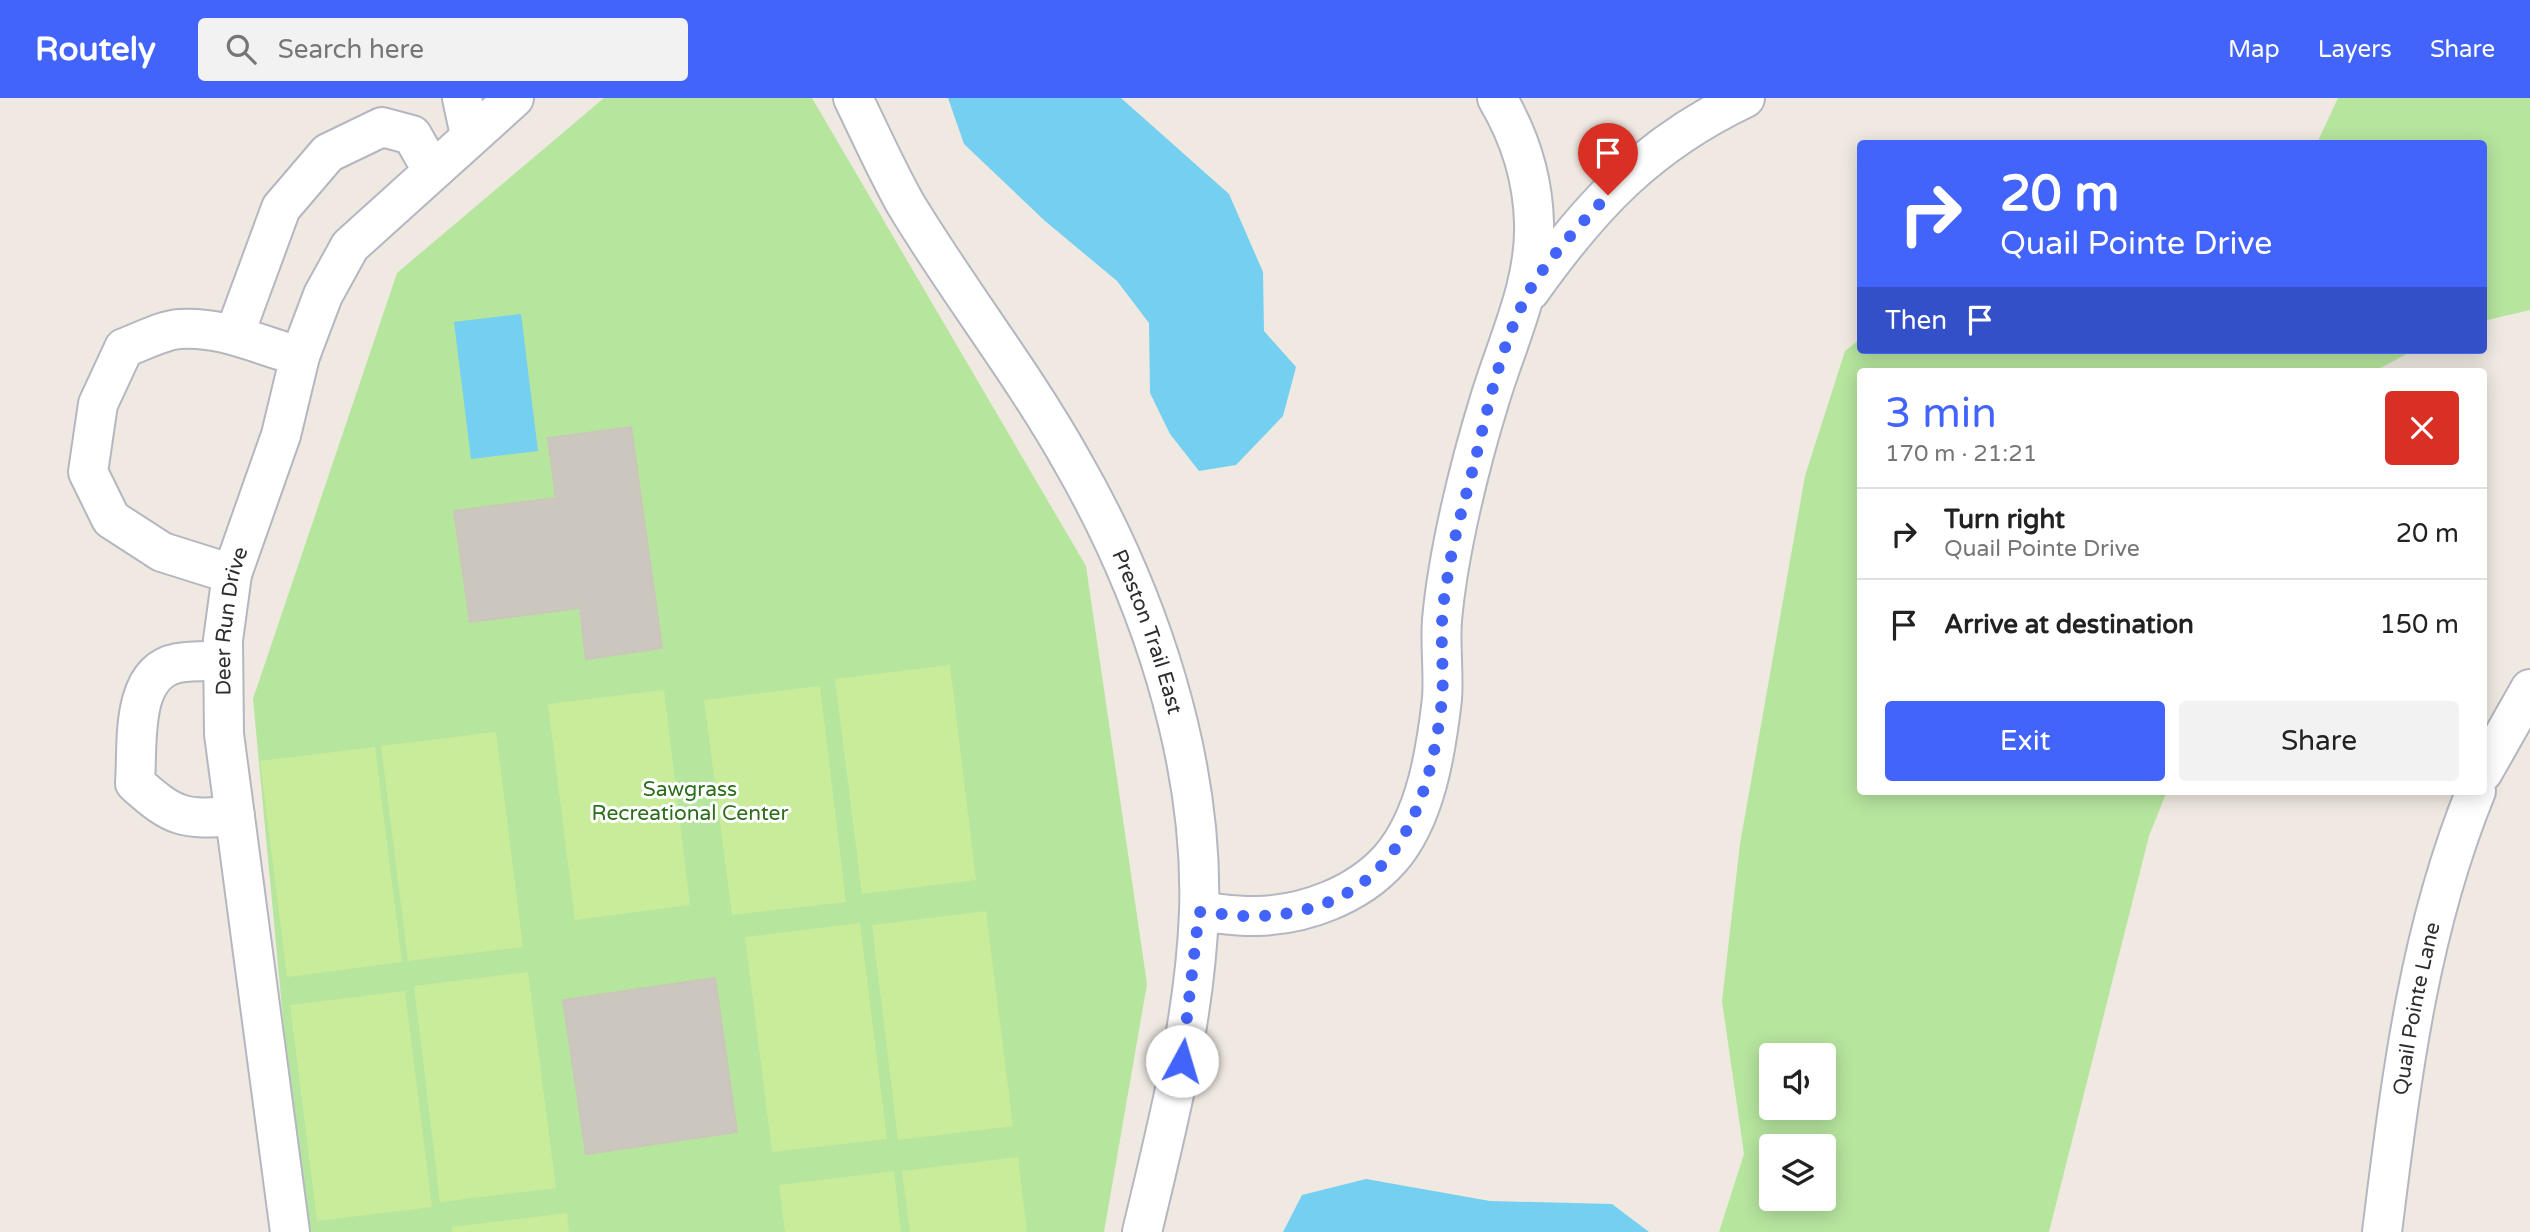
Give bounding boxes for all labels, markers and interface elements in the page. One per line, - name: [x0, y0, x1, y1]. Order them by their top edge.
- search box: [198, 18, 688, 81]
- text: Routely: [35, 30, 156, 69]
- icon: search: [222, 30, 260, 68]
- text: Search here: [278, 34, 424, 65]
- text: Map: [2228, 35, 2280, 64]
- text: Layers: [2318, 35, 2392, 64]
- text: Share: [2430, 35, 2495, 64]
- pin: [1578, 123, 1638, 195]
- icon: arrive: [1589, 134, 1627, 172]
- text: 20 m: [2000, 165, 2119, 224]
- icon: right: [1885, 168, 1976, 259]
- text: Quail Pointe Drive: [2000, 225, 2272, 263]
- icon: arrive: [1961, 301, 1999, 339]
- text: Then: [1885, 305, 1947, 336]
- text: 3 min: [1885, 388, 1997, 439]
- button: close: [2385, 391, 2459, 465]
- text: 170 m · 21:21: [1885, 440, 2037, 468]
- text: Turn right: [1944, 504, 2065, 535]
- icon: right: [1885, 515, 1923, 553]
- text: 20 m: [2396, 518, 2459, 549]
- text: Quail Pointe Drive: [1944, 535, 2140, 563]
- street label: Deer Run Drive: [210, 543, 253, 696]
- street label: Preston Trail East: [1107, 546, 1188, 717]
- icon: arrive: [1885, 606, 1923, 644]
- text: Arrive at destination: [1944, 609, 2194, 640]
- text: 150 m: [2379, 609, 2459, 640]
- button: Exit: [1885, 701, 2165, 781]
- button: Share: [2179, 701, 2459, 781]
- park label: Sawgrass Recreational Center: [592, 777, 788, 826]
- street label: Quail Pointe Lane: [2388, 919, 2445, 1097]
- position arrow: [1145, 1024, 1219, 1098]
- map controls: [1759, 1043, 1836, 1211]
- button: sound: [1759, 1043, 1836, 1120]
- button: layers: [1759, 1134, 1836, 1211]

